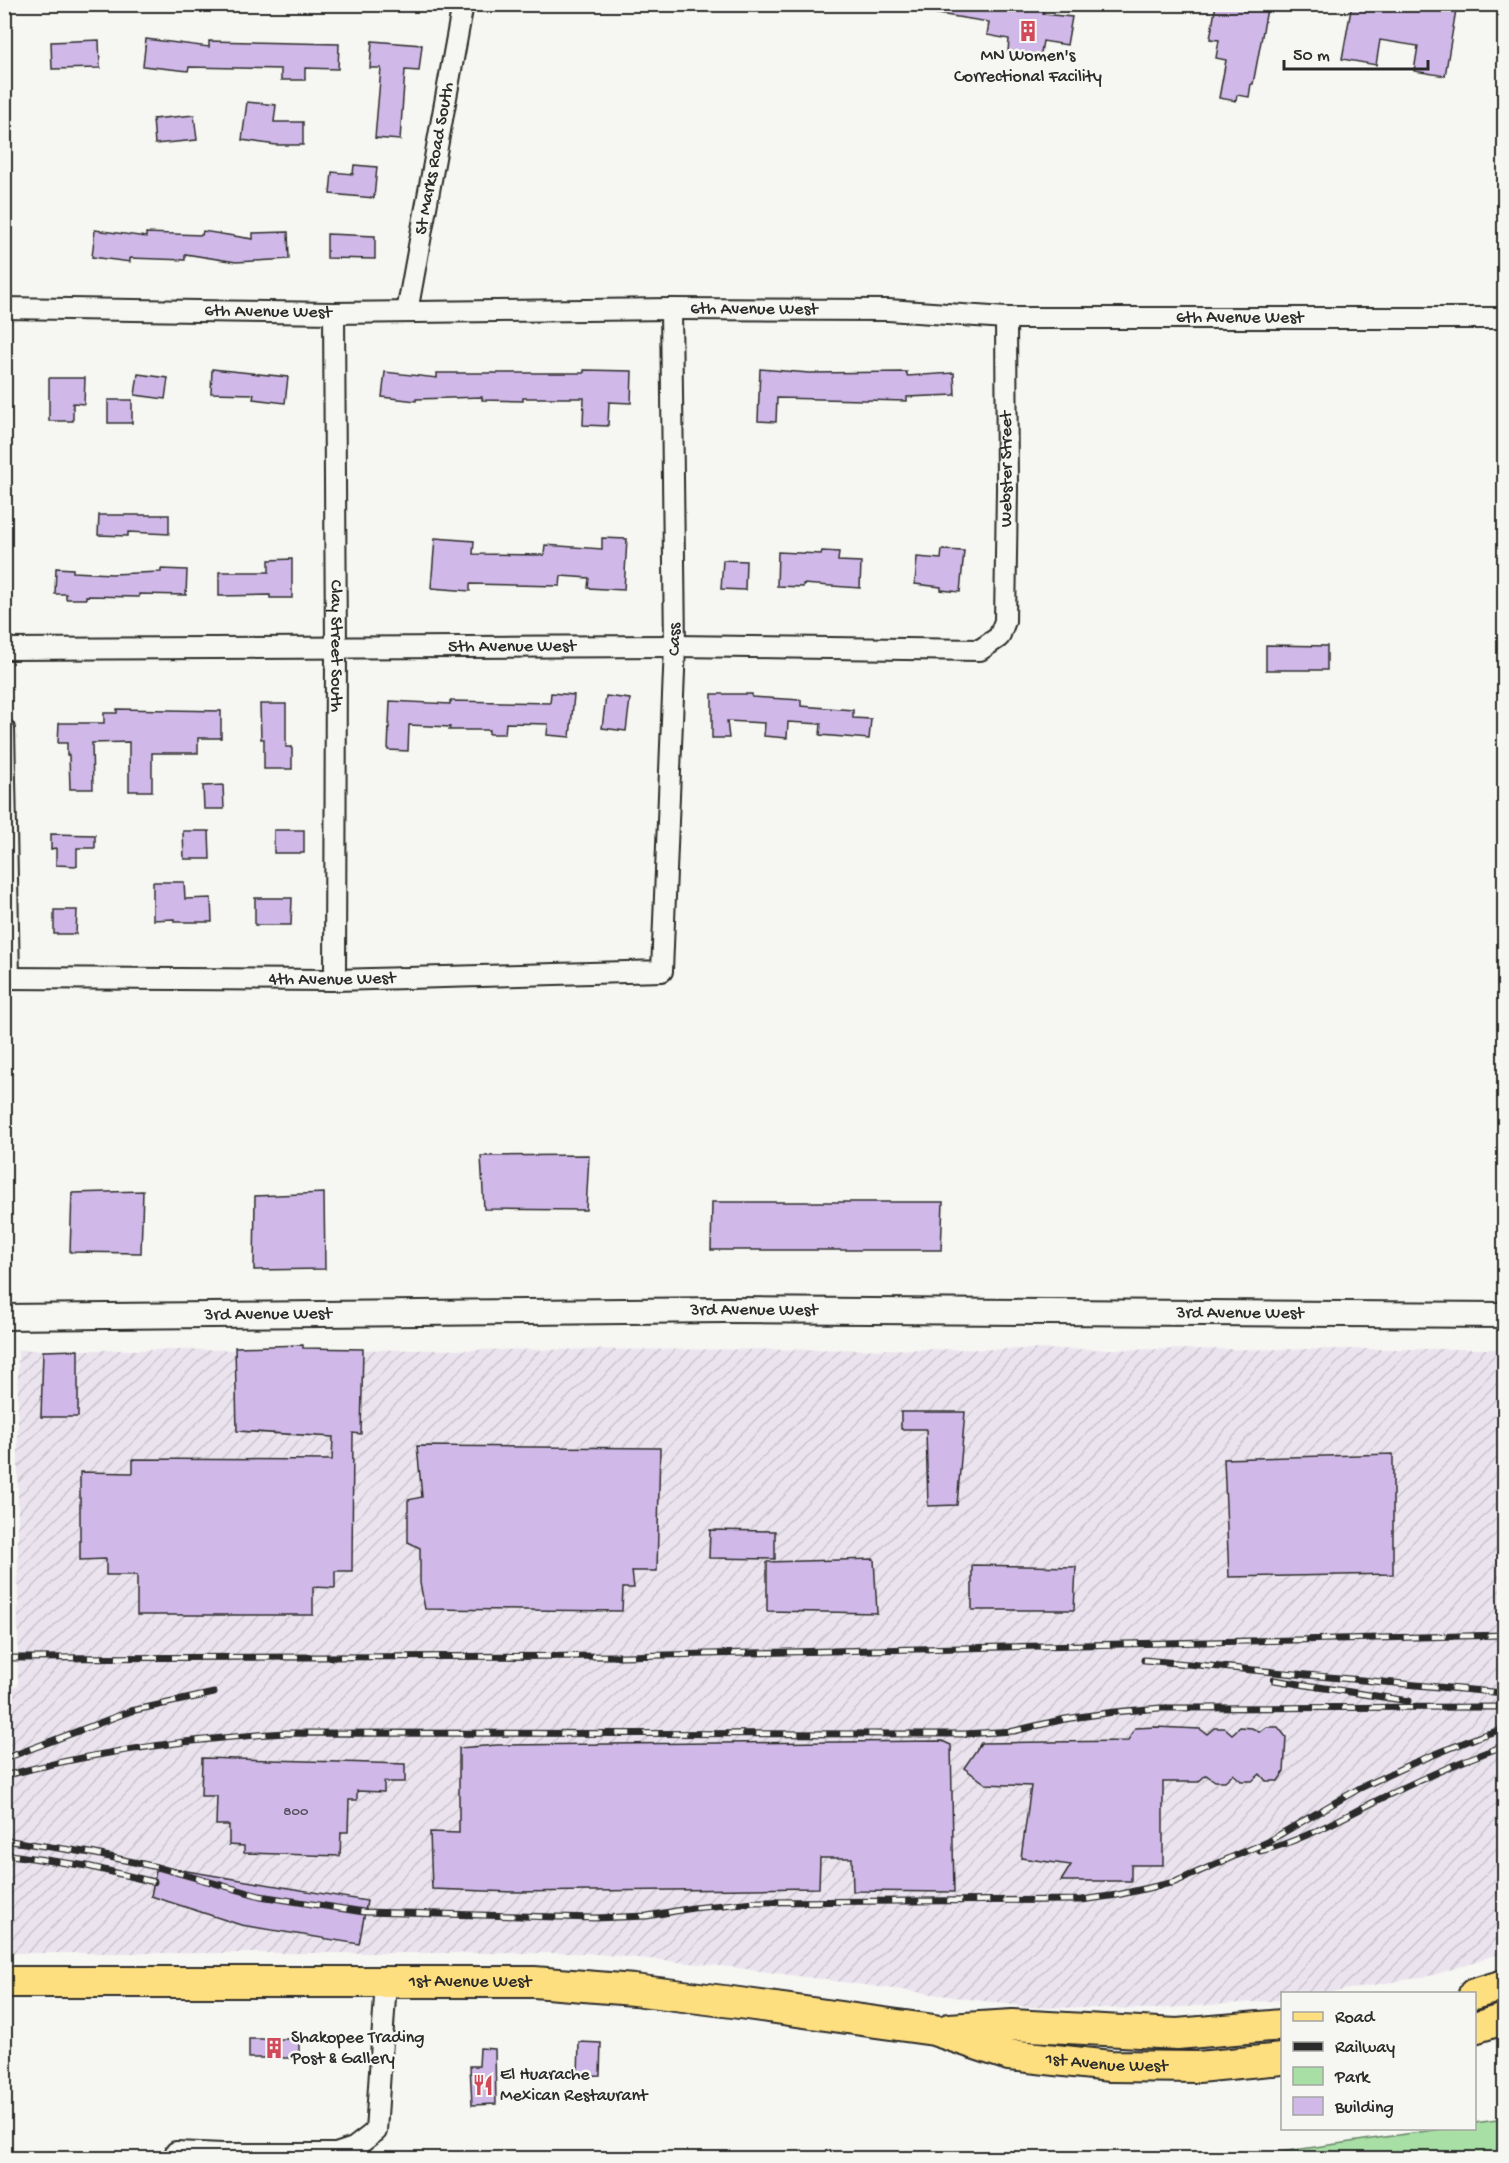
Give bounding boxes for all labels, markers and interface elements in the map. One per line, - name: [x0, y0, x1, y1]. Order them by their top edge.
- building icon: MN Women's Correctional Facility: [1016, 19, 1040, 43]
- scale bar: [1284, 33, 1428, 71]
- place label: MN Women's Correctional Facility: [954, 46, 1102, 88]
- text: 50 m: [1293, 46, 1330, 67]
- street label: St Marks Road South: [411, 80, 459, 236]
- street label: 6th Avenue West: [690, 299, 819, 320]
- street label: 6th Avenue West: [204, 301, 333, 323]
- street label: 6th Avenue West: [1176, 308, 1305, 329]
- street label: Webster Street: [996, 409, 1018, 527]
- street label: Clay Street South: [325, 580, 347, 713]
- street label: Cass: [664, 621, 686, 656]
- street label: 5th Avenue West: [448, 636, 578, 658]
- street label: 4th Avenue West: [268, 968, 397, 991]
- street label: 3rd Avenue West: [689, 1299, 819, 1321]
- street label: 3rd Avenue West: [1175, 1302, 1305, 1324]
- street label: 3rd Avenue West: [203, 1303, 334, 1326]
- house number: 800: [283, 1803, 309, 1821]
- street label: 1st Avenue West: [408, 1972, 533, 1993]
- legend: [1281, 1992, 1476, 2130]
- text: Road: [1335, 2008, 1376, 2029]
- place label: Shakopee Trading Post & Gallery: [290, 2028, 425, 2070]
- building icon: Shakopee Trading Post & Gallery: [262, 2036, 286, 2060]
- text: Railway: [1335, 2038, 1395, 2059]
- street label: 1st Avenue West: [1043, 2048, 1169, 2077]
- place label: El Huarache Mexican Restaurant: [500, 2065, 649, 2107]
- text: Park: [1334, 2068, 1371, 2089]
- restaurant icon: El Huarache Mexican Restaurant: [471, 2073, 495, 2097]
- text: Building: [1334, 2098, 1394, 2119]

